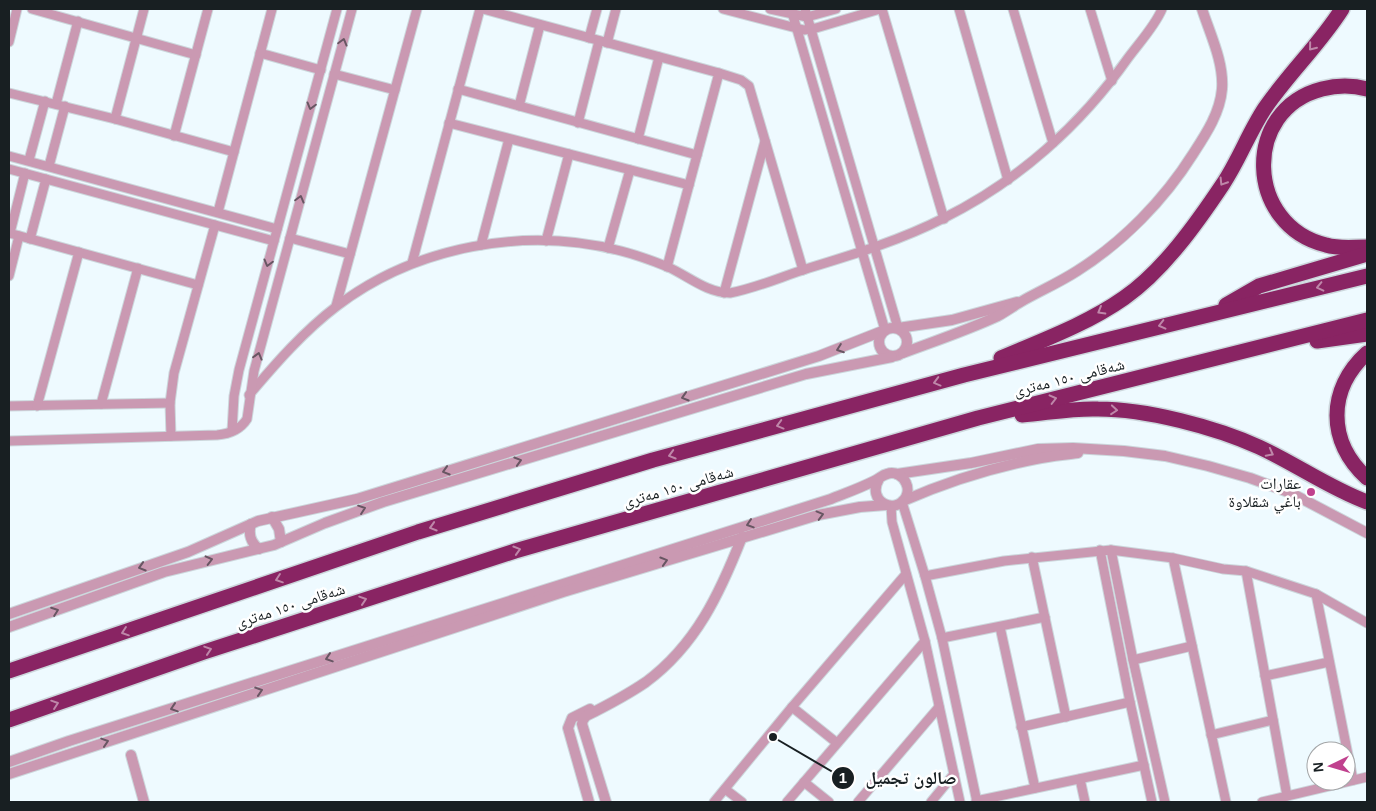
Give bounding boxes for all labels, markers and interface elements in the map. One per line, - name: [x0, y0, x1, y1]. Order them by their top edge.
- one-way arrow: [337, 38, 347, 46]
- one-way arrow: [1310, 41, 1318, 50]
- one-way arrow: [306, 102, 317, 111]
- one-way arrow: [1220, 177, 1230, 186]
- one-way arrow: [295, 195, 305, 203]
- one-way arrow: [263, 259, 274, 268]
- one-way arrow: [1315, 281, 1324, 292]
- one-way arrow: [1097, 305, 1106, 315]
- one-way arrow: [1157, 319, 1166, 330]
- one-way arrow: [836, 343, 845, 353]
- one-way arrow: [252, 351, 263, 360]
- street label: شەقامی ١٥٠ مەتری: [1012, 355, 1127, 401]
- one-way arrow: [932, 376, 941, 387]
- one-way arrow: [681, 392, 690, 402]
- one-way arrow: [1048, 394, 1057, 405]
- one-way arrow: [1110, 404, 1118, 415]
- one-way arrow: [775, 419, 784, 430]
- one-way arrow: [1264, 447, 1273, 457]
- one-way arrow: [668, 449, 677, 459]
- one-way arrow: [513, 457, 521, 467]
- street label: شەقامی ١٥٠ مەتری: [621, 463, 736, 512]
- one-way arrow: [443, 465, 451, 475]
- place label: عقارات باغي شقلاوة: [1229, 475, 1301, 514]
- marker: عقارات باغي شقلاوة: [1305, 486, 1317, 498]
- one-way arrow: [358, 505, 366, 515]
- one-way arrow: [815, 510, 823, 520]
- one-way arrow: [747, 519, 755, 529]
- one-way arrow: [429, 522, 437, 532]
- one-way arrow: [513, 546, 521, 556]
- one-way arrow: [204, 555, 213, 566]
- one-way arrow: [659, 557, 667, 567]
- one-way arrow: [138, 562, 147, 572]
- one-way arrow: [275, 573, 283, 583]
- street label: شەقامی ١٥٠ مەتری: [233, 580, 347, 633]
- one-way arrow: [358, 596, 366, 606]
- one-way arrow: [50, 607, 58, 617]
- one-way arrow: [121, 626, 130, 636]
- one-way arrow: [203, 646, 212, 656]
- one-way arrow: [325, 653, 333, 663]
- one-way arrow: [255, 687, 263, 697]
- one-way arrow: [50, 700, 59, 710]
- one-way arrow: [170, 702, 178, 712]
- one-way arrow: [100, 738, 109, 748]
- north arrow: [1306, 741, 1356, 791]
- callout: صالون تجميل: [830, 761, 966, 794]
- text: N: [1310, 761, 1326, 773]
- text: صالون تجميل: [865, 768, 957, 789]
- text: 1: [839, 769, 847, 786]

